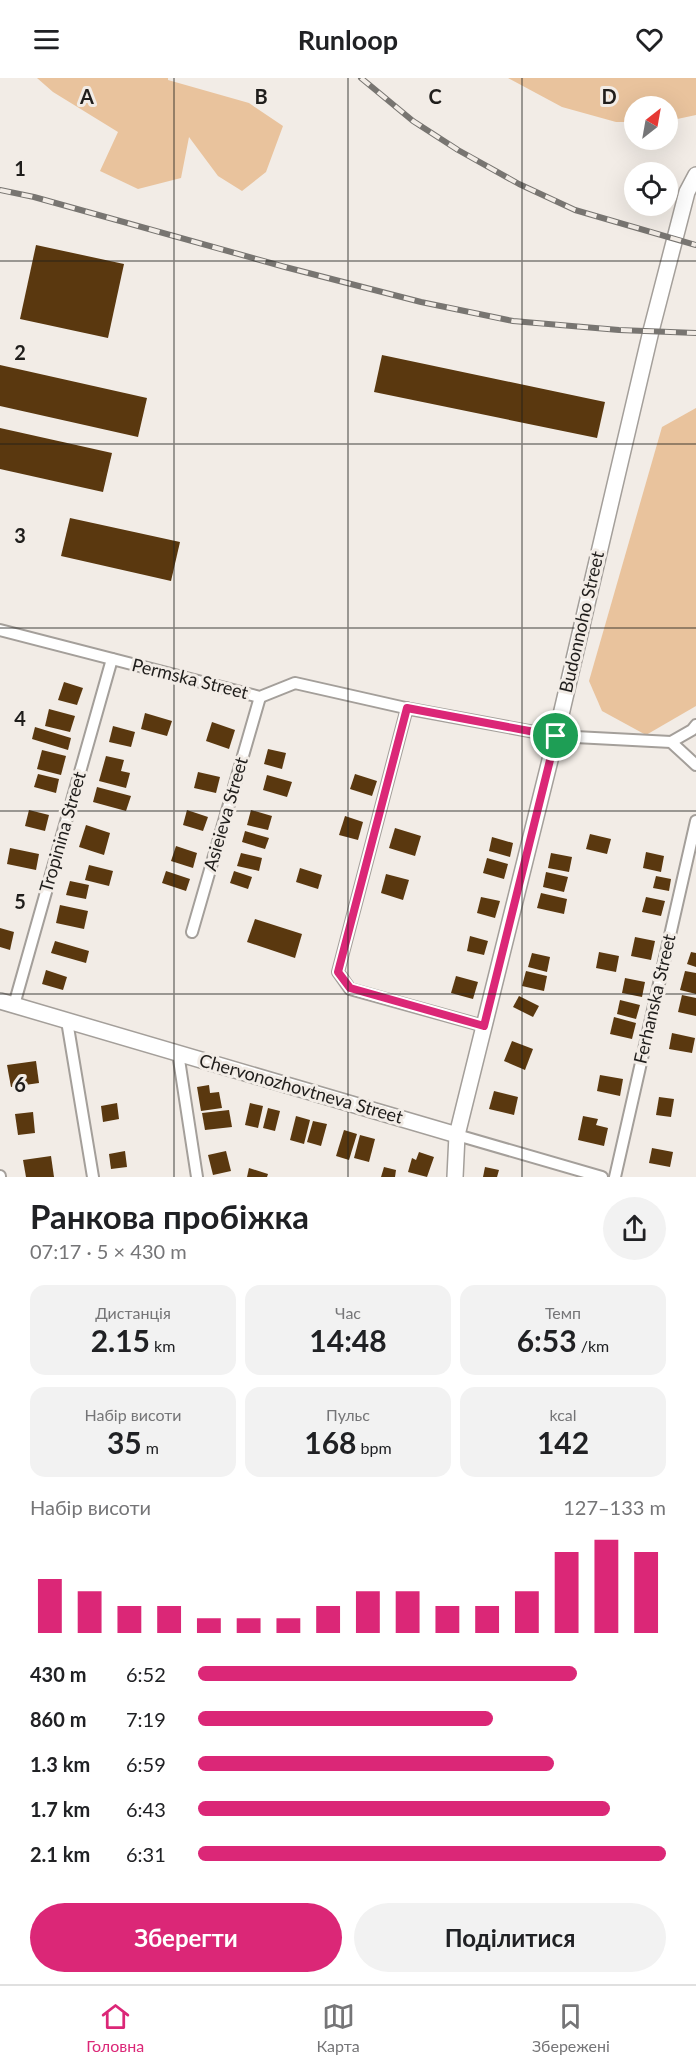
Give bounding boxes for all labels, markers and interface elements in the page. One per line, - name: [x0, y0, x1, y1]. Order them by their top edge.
- icon: menu: [30, 23, 63, 56]
- text: Runloop: [298, 23, 398, 56]
- icon: heart: [633, 23, 666, 56]
- text: A: [79, 84, 94, 108]
- text: B: [254, 84, 268, 108]
- text: C: [428, 84, 442, 108]
- text: D: [601, 84, 617, 108]
- north arrow: [624, 96, 678, 150]
- map controls: [624, 96, 678, 216]
- text: 1: [14, 156, 26, 180]
- button: locate: [624, 162, 678, 216]
- text: 2: [14, 340, 26, 364]
- text: 3: [14, 523, 26, 547]
- street label: Budonnoho Street: [554, 548, 608, 695]
- street label: Permska Street: [130, 653, 251, 703]
- text: 4: [14, 706, 26, 730]
- pin: [530, 710, 581, 761]
- icon: arrive: [539, 719, 572, 752]
- street label: Asieieva Street: [198, 754, 252, 873]
- street label: Tropinina Street: [34, 768, 90, 895]
- text: 5: [14, 889, 26, 913]
- street label: Ferhanska Street: [628, 931, 680, 1066]
- street label: Chervonozhovtneva Street: [197, 1048, 406, 1128]
- text: 6: [14, 1072, 26, 1096]
- text: Ранкова пробіжка: [30, 1196, 309, 1236]
- button: share: [603, 1197, 666, 1260]
- text: 07:17 · 5 × 430 m: [30, 1239, 187, 1263]
- text: Дистанція: [95, 1303, 171, 1322]
- text: Час: [335, 1303, 361, 1322]
- text: Темп: [545, 1303, 581, 1322]
- text: 2.15: [91, 1322, 150, 1358]
- text: 14:48: [309, 1322, 387, 1358]
- text: 6:53: [517, 1322, 577, 1358]
- text: km: [150, 1336, 175, 1355]
- text: /km: [577, 1336, 609, 1355]
- text: Набір висоти: [85, 1405, 181, 1424]
- text: Пульс: [326, 1405, 370, 1424]
- text: kcal: [549, 1405, 577, 1424]
- text: 35: [107, 1424, 142, 1460]
- text: 168: [304, 1424, 357, 1460]
- text: 142: [537, 1424, 589, 1460]
- text: m: [142, 1438, 159, 1457]
- text: bpm: [357, 1438, 392, 1457]
- text: Набір висоти: [30, 1495, 151, 1519]
- text: 127–133 m: [563, 1495, 666, 1519]
- text: 430 m: [30, 1662, 86, 1686]
- text: 6:52: [126, 1662, 166, 1686]
- text: 860 m: [30, 1707, 86, 1731]
- text: 7:19: [126, 1707, 166, 1731]
- text: 1.3 km: [30, 1752, 90, 1776]
- text: 6:59: [126, 1752, 166, 1776]
- text: 1.7 km: [30, 1797, 90, 1821]
- text: 6:43: [126, 1797, 166, 1821]
- text: 2.1 km: [30, 1842, 90, 1866]
- text: 6:31: [126, 1842, 166, 1866]
- button: Зберегти: [30, 1903, 342, 1972]
- button: Поділитися: [354, 1903, 666, 1972]
- tab: Головна: [86, 2000, 144, 2055]
- tab: Карта: [316, 2000, 360, 2055]
- tab: Збережені: [532, 2000, 610, 2055]

